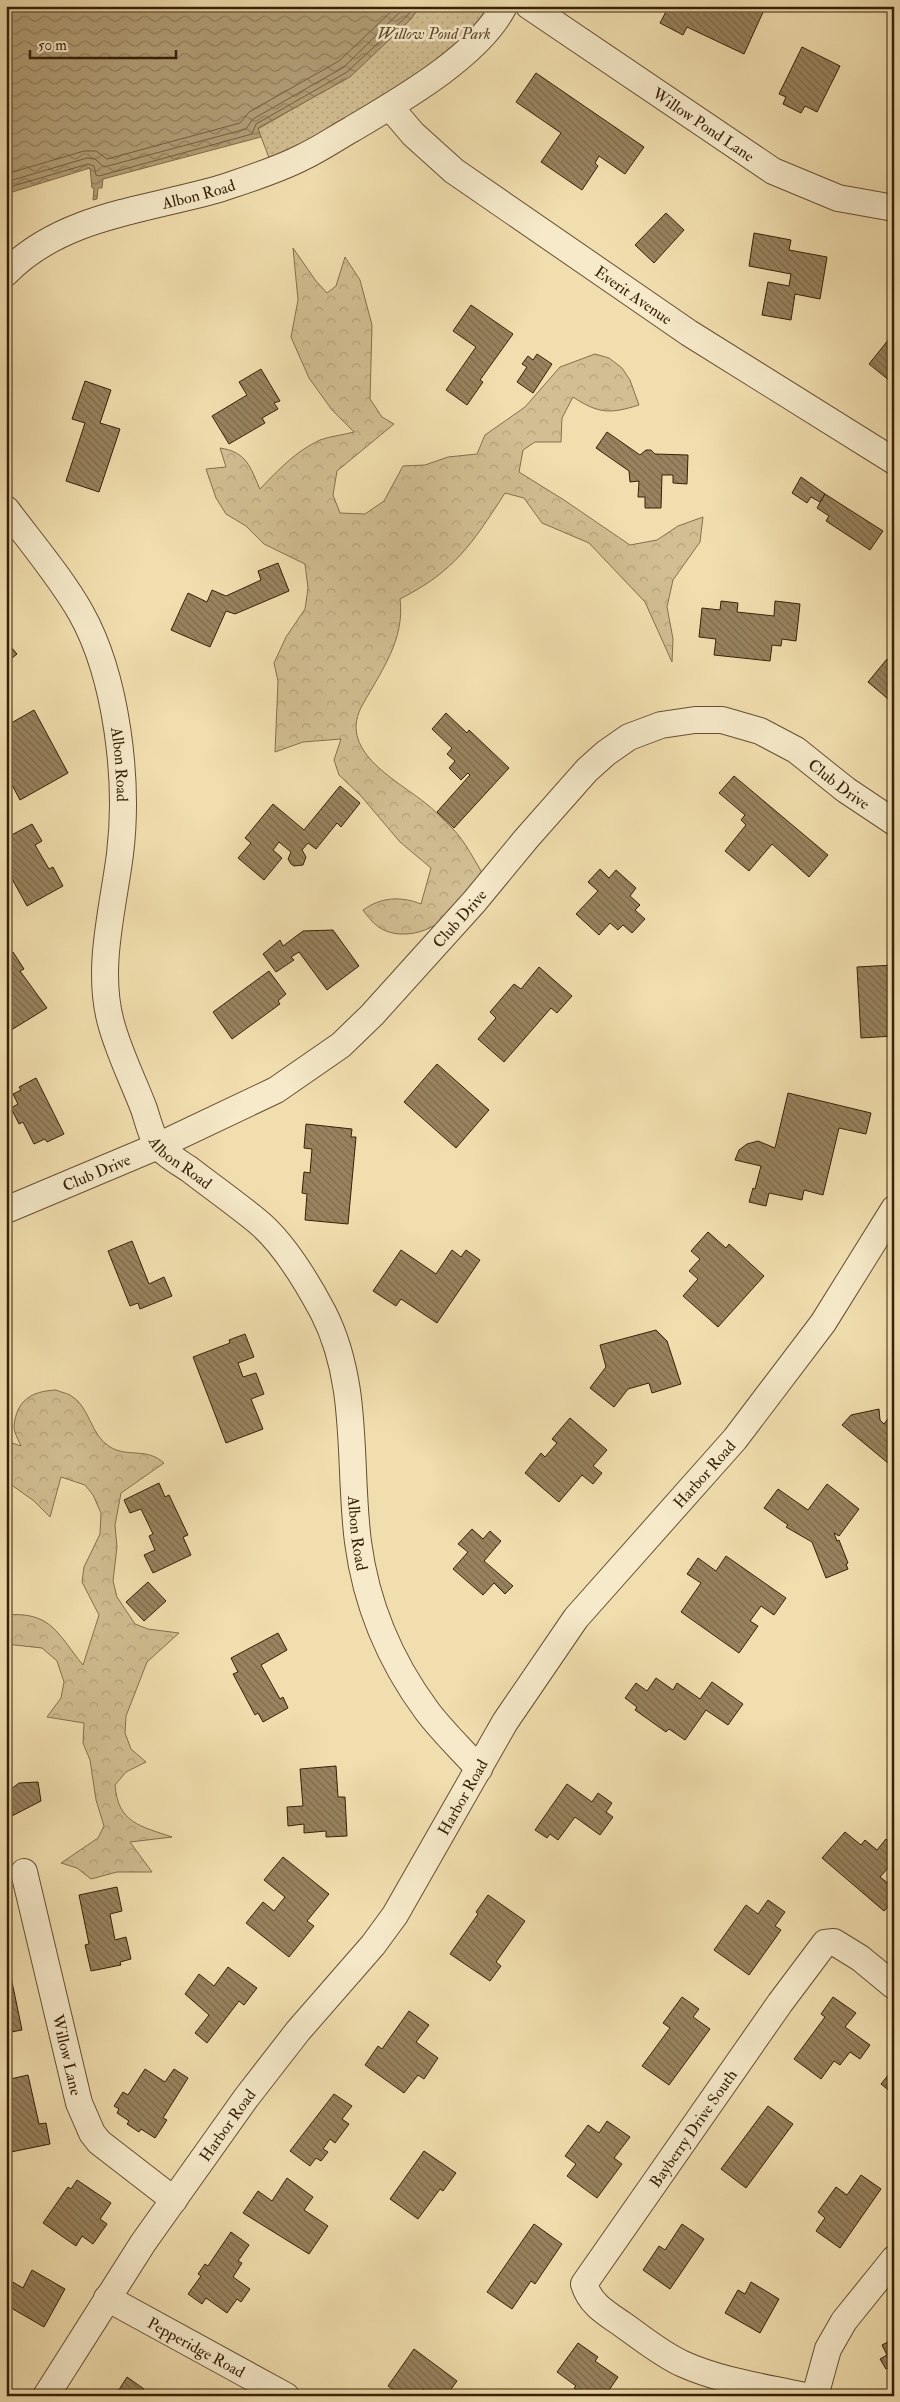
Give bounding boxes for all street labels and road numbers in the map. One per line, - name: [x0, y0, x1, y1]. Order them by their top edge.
- street label: Willow Pond Lane: [648, 83, 758, 167]
- street label: Albon Road: [159, 175, 238, 214]
- street label: Everit Avenue: [591, 262, 676, 330]
- street label: Albon Road: [106, 725, 132, 802]
- street label: Club Drive: [804, 755, 874, 814]
- street label: Club Drive: [429, 885, 492, 952]
- street label: Albon Road: [143, 1132, 216, 1194]
- street label: Club Drive: [60, 1150, 134, 1196]
- street label: Harbor Road: [669, 1436, 740, 1513]
- street label: Albon Road: [343, 1494, 372, 1572]
- street label: Harbor Road: [434, 1756, 493, 1839]
- street label: Willow Lane: [47, 2012, 86, 2098]
- street label: Bayberry Drive South: [646, 2065, 742, 2191]
- street label: Harbor Road: [195, 2085, 260, 2166]
- street label: Pepperidge Road: [144, 2313, 248, 2383]

